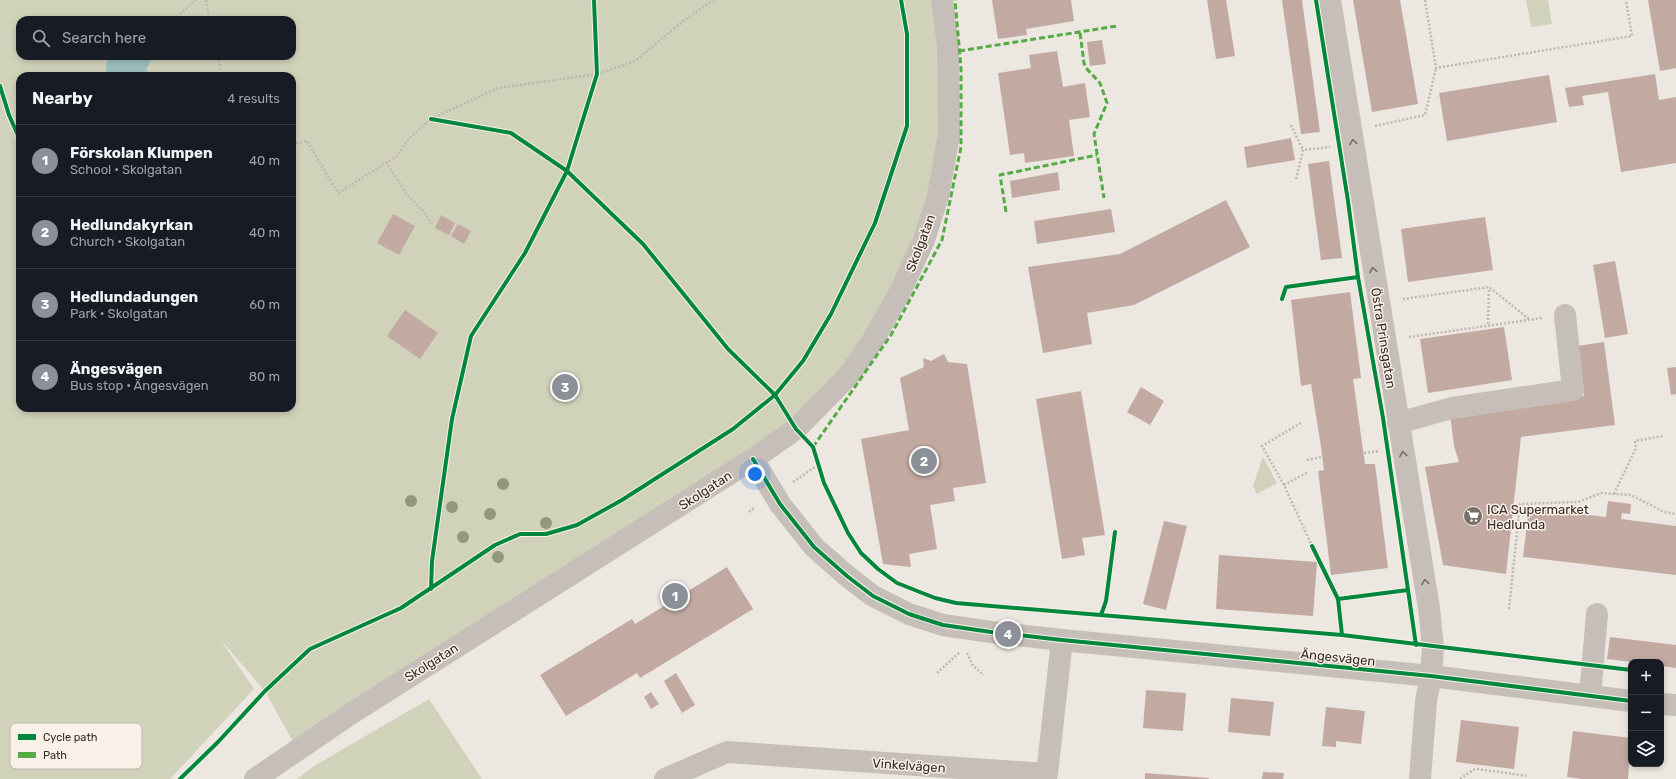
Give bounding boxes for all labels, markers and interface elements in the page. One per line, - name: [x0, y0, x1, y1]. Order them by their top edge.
- search box: [16, 16, 296, 60]
- icon: search: [30, 27, 52, 49]
- text: Search here: [62, 29, 146, 47]
- text: Nearby: [32, 88, 93, 108]
- text: 4 results: [227, 91, 280, 106]
- one-way arrow: [1349, 139, 1358, 145]
- text: Förskolan Klumpen: [70, 144, 213, 162]
- text: 1: [42, 153, 48, 168]
- text: 40 m: [249, 153, 280, 168]
- text: School · Skolgatan: [70, 162, 182, 177]
- street label: Skolgatan: [903, 212, 939, 274]
- text: Hedlundakyrkan: [70, 216, 193, 234]
- text: 2: [41, 225, 49, 240]
- text: 40 m: [249, 225, 280, 240]
- text: Church · Skolgatan: [70, 234, 185, 249]
- one-way arrow: [1370, 267, 1378, 273]
- street label: Östra Prinsgatan: [1367, 287, 1399, 390]
- text: Hedlundadungen: [70, 288, 198, 306]
- text: 3: [41, 297, 49, 312]
- text: 60 m: [249, 297, 280, 312]
- text: Park · Skolgatan: [70, 306, 168, 321]
- text: Ängesvägen: [70, 360, 162, 378]
- text: 4: [41, 369, 49, 384]
- text: 80 m: [249, 369, 280, 384]
- pin: 3: [552, 372, 578, 402]
- text: Bus stop · Ängesvägen: [70, 378, 209, 393]
- pin: 2: [911, 446, 937, 476]
- one-way arrow: [1399, 451, 1408, 457]
- your location: [745, 464, 765, 484]
- street label: Skolgatan: [676, 468, 735, 514]
- place label: ICA Supermarket Hedlunda: [1487, 502, 1589, 532]
- supermarket icon: ICA Supermarket Hedlunda: [1462, 505, 1484, 527]
- one-way arrow: [1421, 579, 1429, 585]
- pin: 1: [662, 581, 688, 611]
- pin: 4: [995, 619, 1021, 649]
- street label: Skolgatan: [402, 640, 461, 686]
- street label: Ängesvägen: [1300, 646, 1376, 670]
- map controls: [1628, 659, 1664, 767]
- button: +: [1628, 659, 1664, 695]
- button: −: [1628, 695, 1664, 731]
- legend: [10, 723, 142, 769]
- text: Cycle path: [43, 731, 97, 744]
- button: layers: [1628, 731, 1664, 767]
- text: Path: [43, 749, 67, 762]
- street label: Vinkelvägen: [872, 755, 946, 777]

